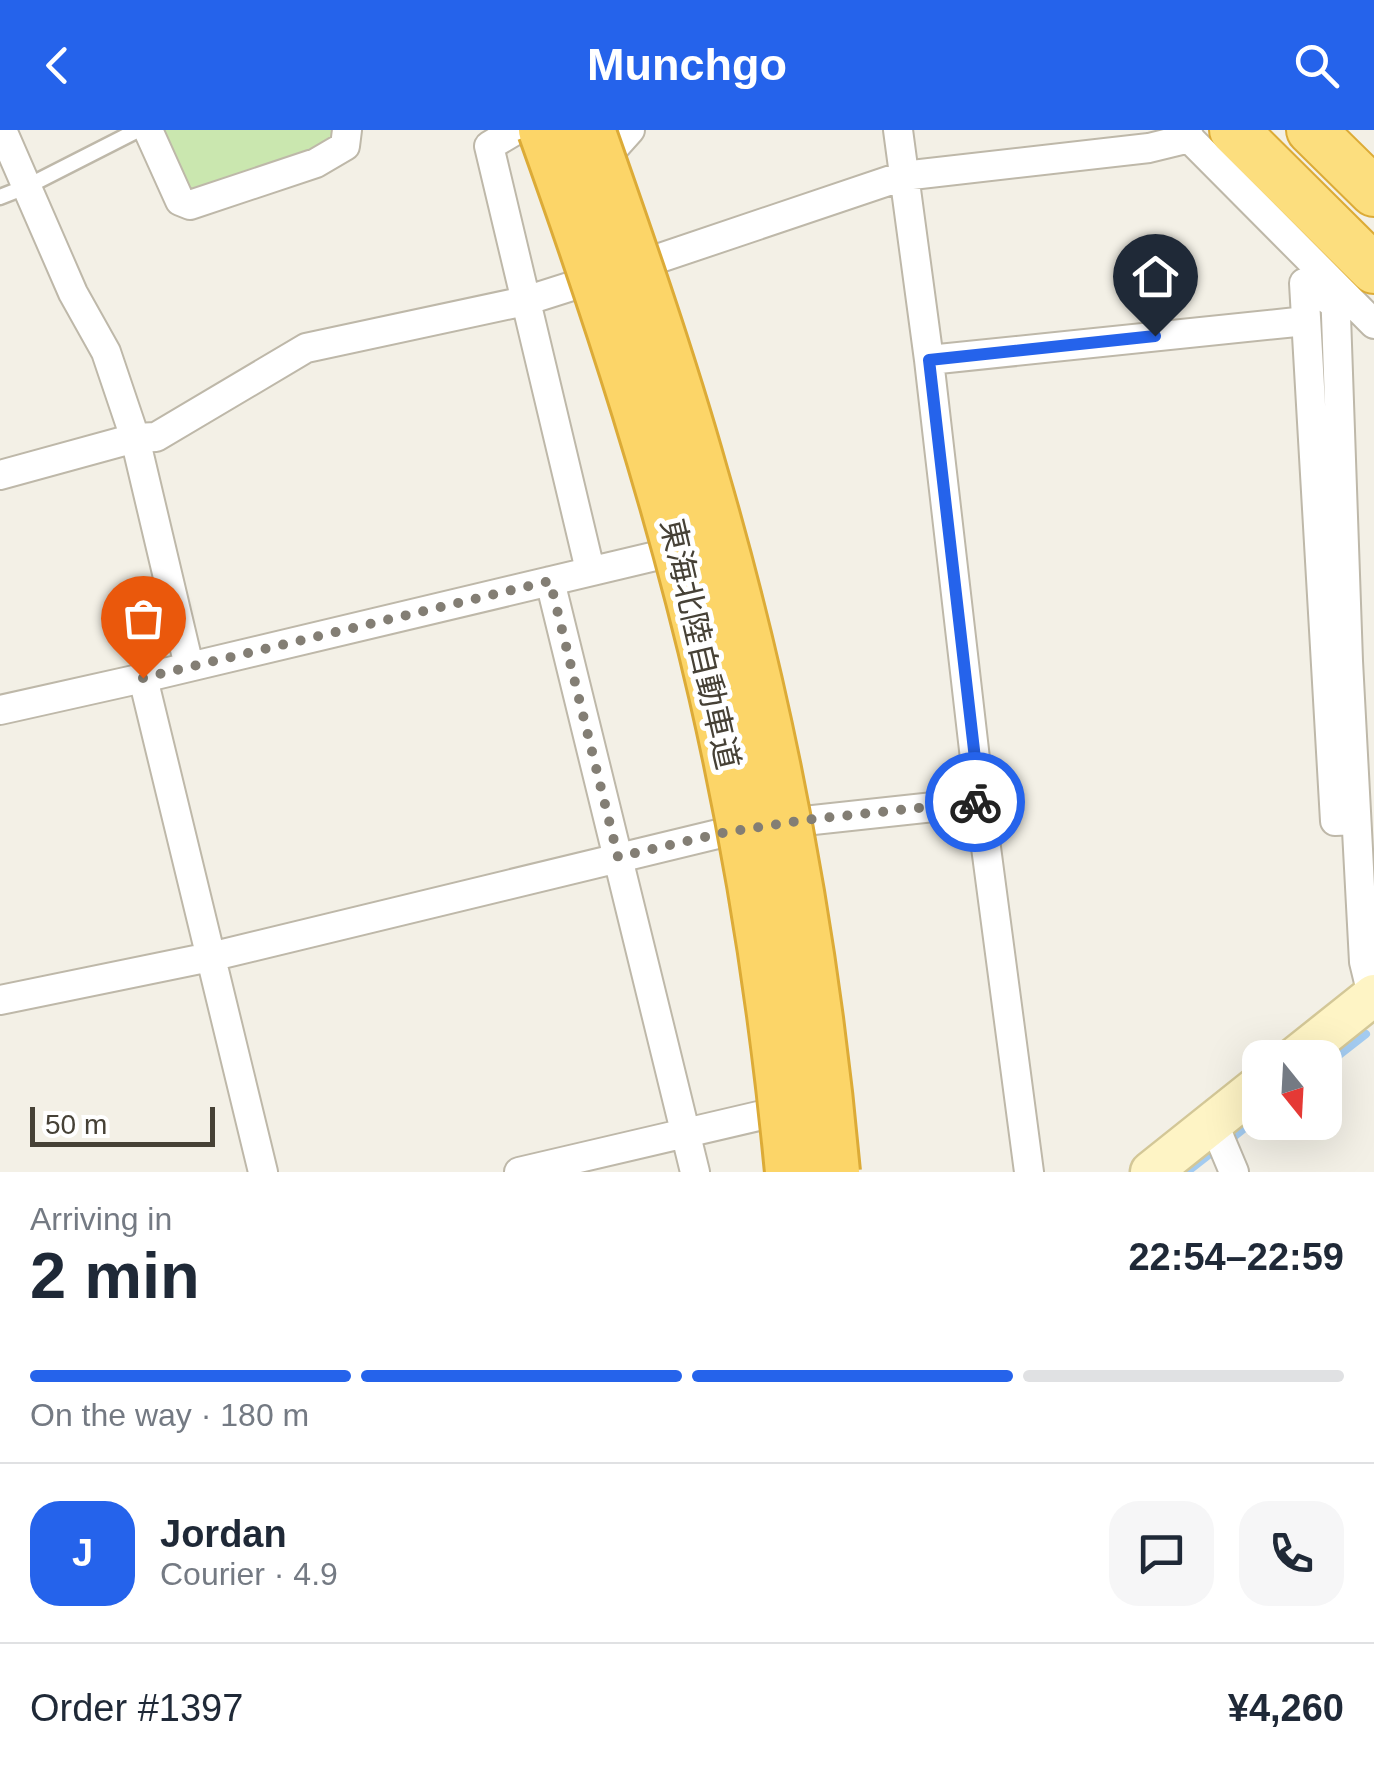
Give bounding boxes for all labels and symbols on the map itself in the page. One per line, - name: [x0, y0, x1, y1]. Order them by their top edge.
- pin: [1113, 234, 1198, 337]
- street label: 東海北陸自動車道: [654, 515, 746, 773]
- pin: [101, 576, 186, 679]
- courier: [925, 752, 1025, 852]
- north arrow: [1242, 1040, 1342, 1140]
- scale bar: [30, 1102, 215, 1146]

